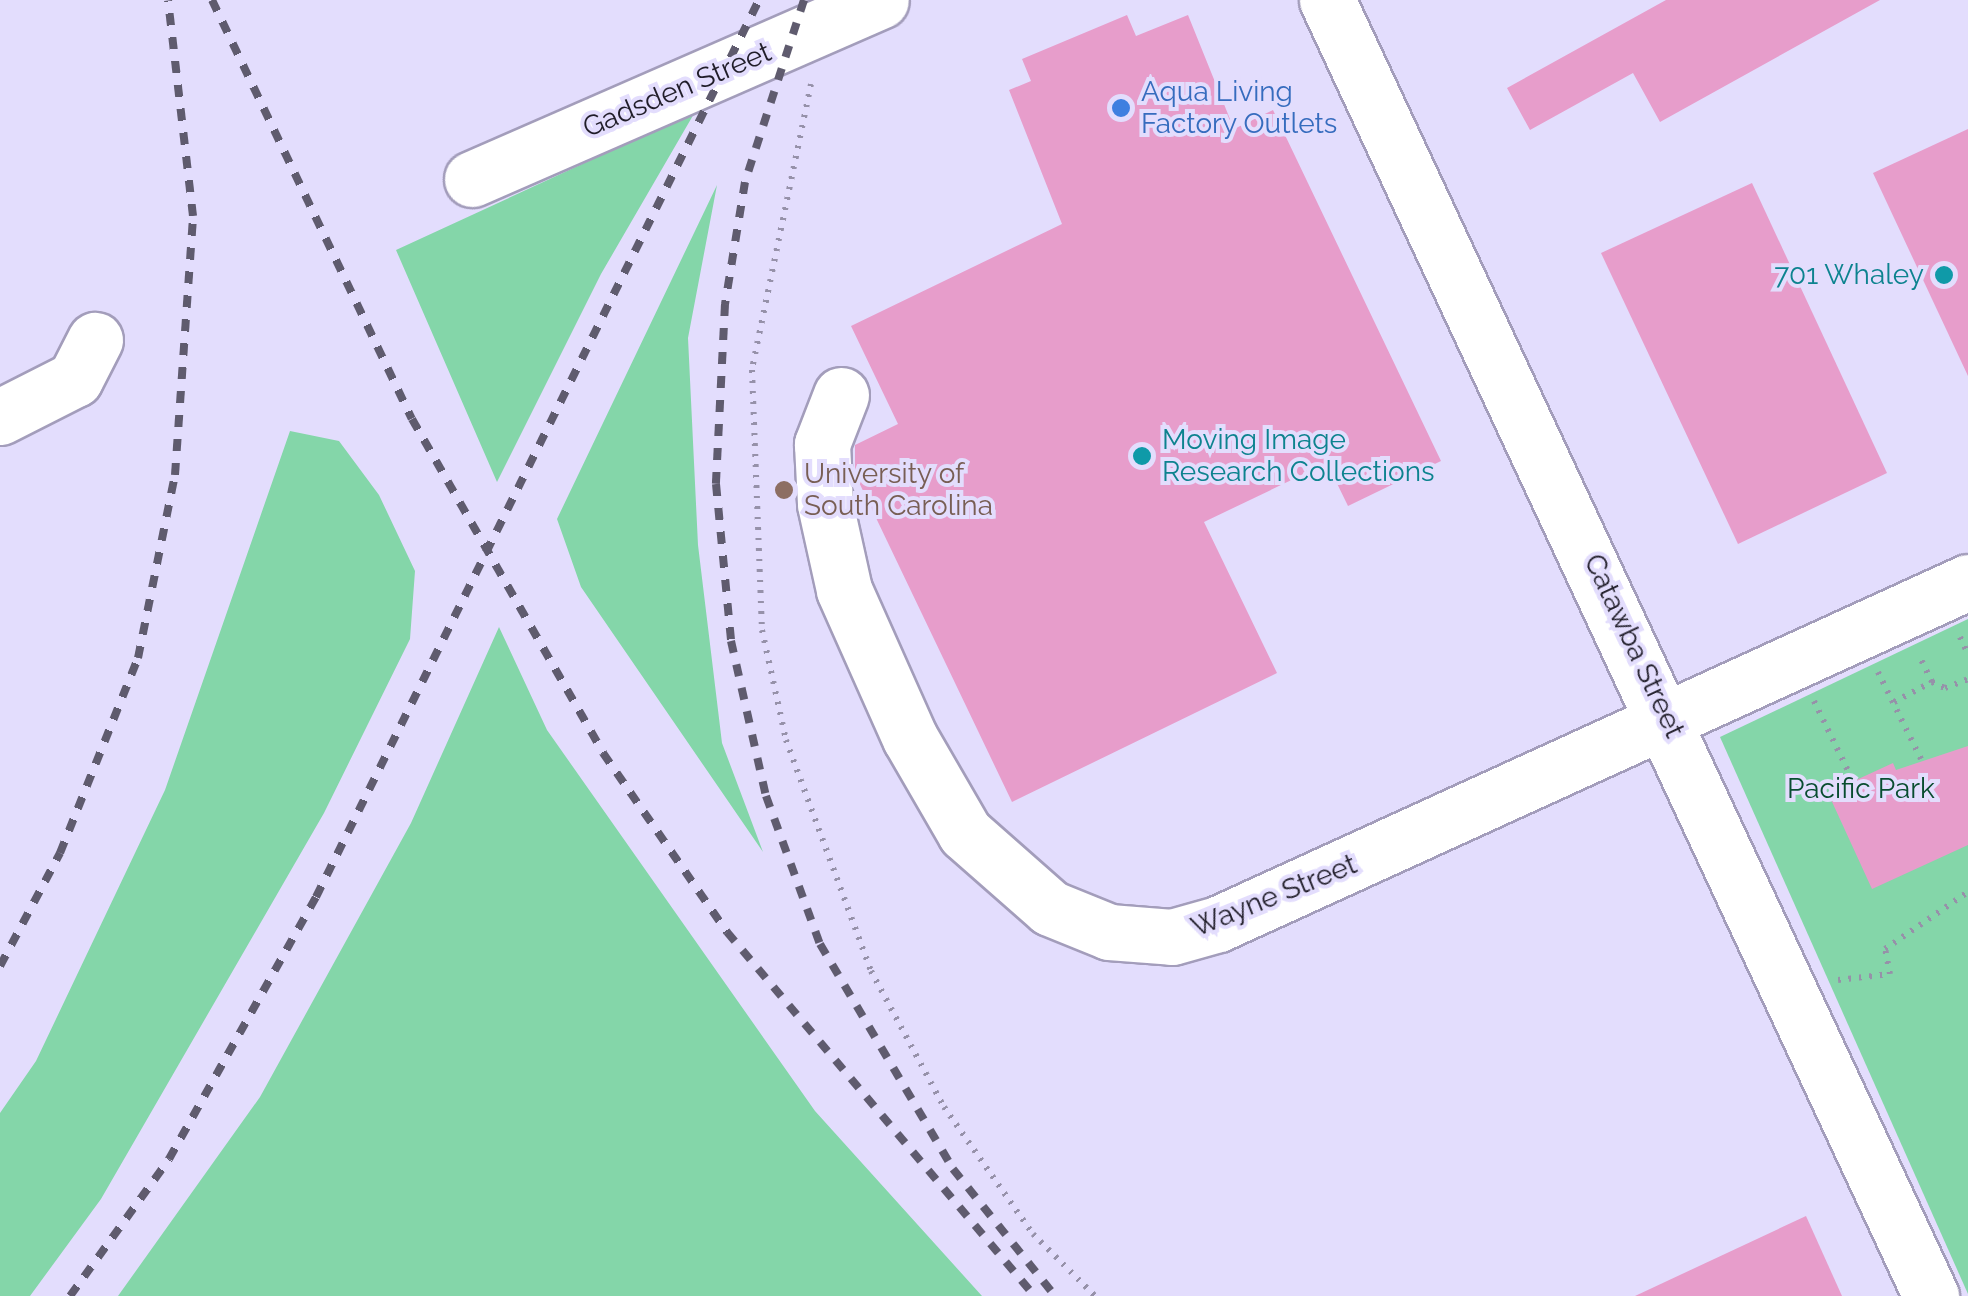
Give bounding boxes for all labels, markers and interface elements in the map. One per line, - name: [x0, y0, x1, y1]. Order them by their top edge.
- street label: Gadsden Street: [578, 35, 776, 145]
- place label: Aqua Living Factory Outlets: [1141, 75, 1338, 141]
- marker: Aqua Living Factory Outlets: [1110, 97, 1132, 119]
- place label: 701 Whaley: [1773, 258, 1924, 292]
- marker: 701 Whaley: [1933, 264, 1955, 286]
- place label: Moving Image Research Collections: [1162, 423, 1435, 489]
- marker: Moving Image Research Collections: [1131, 445, 1153, 467]
- place label: University of South Carolina: [804, 457, 993, 523]
- marker: University of South Carolina: [773, 479, 795, 501]
- street label: Catawba Street: [1577, 549, 1691, 743]
- park label: Pacific Park: [1787, 772, 1935, 806]
- street label: Wayne Street: [1186, 848, 1362, 944]

